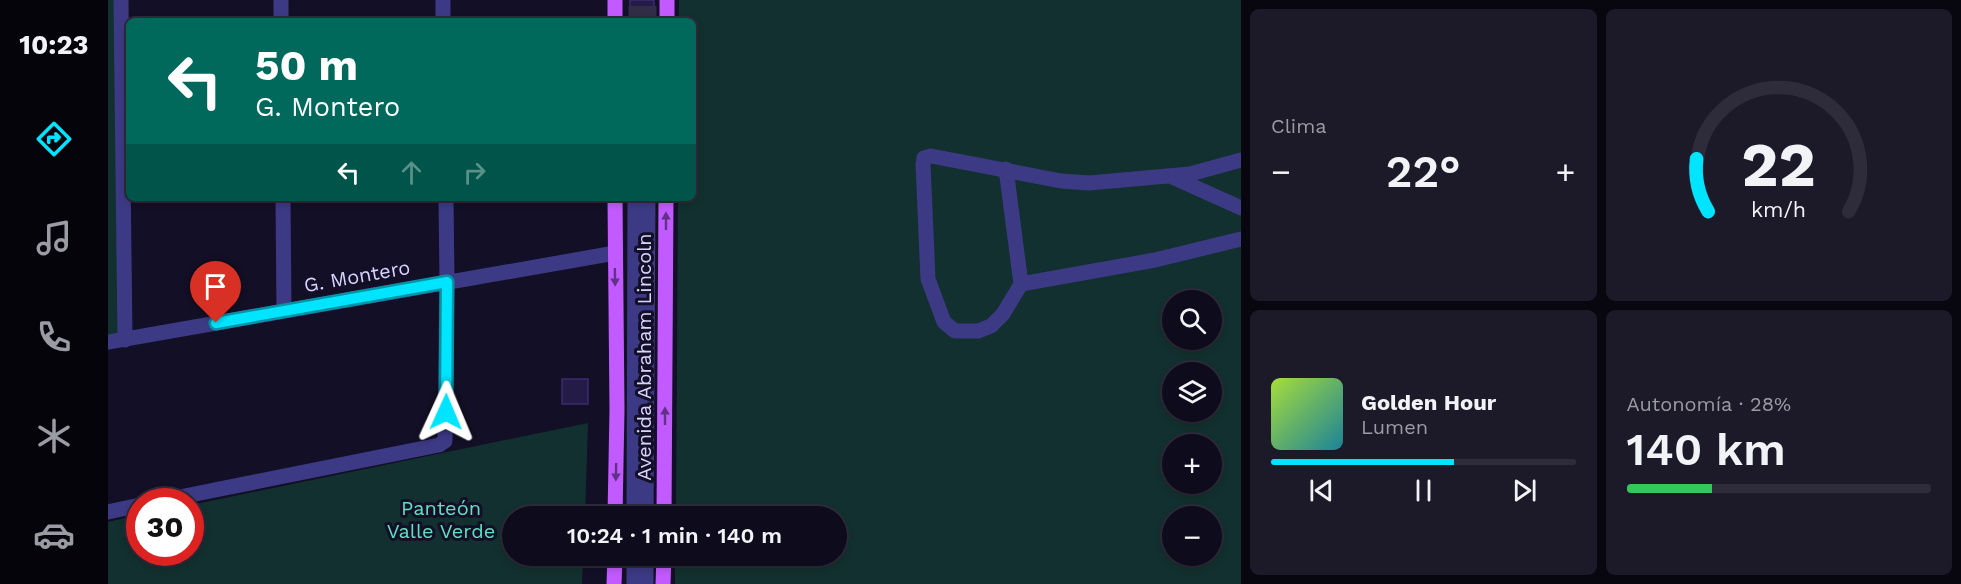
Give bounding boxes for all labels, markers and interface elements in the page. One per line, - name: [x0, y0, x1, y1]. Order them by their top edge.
- text: 10:23: [19, 29, 89, 61]
- text: 50 m: [255, 41, 358, 90]
- icon: left: [156, 42, 234, 120]
- text: G. Montero: [255, 91, 400, 123]
- text: Clima: [1271, 114, 1327, 138]
- icon: directions: [33, 118, 75, 160]
- text: 22: [1742, 128, 1816, 201]
- text: 22°: [1386, 145, 1461, 198]
- text: −: [1271, 152, 1291, 191]
- text: +: [1556, 152, 1575, 191]
- icon: left: [332, 156, 365, 189]
- icon: ahead: [395, 156, 428, 189]
- icon: right: [458, 156, 491, 189]
- text: km/h: [1751, 197, 1806, 222]
- one-way arrow: [661, 211, 671, 230]
- icon: music: [33, 217, 75, 259]
- street label: Avenida Abraham Lincoln: [632, 233, 656, 481]
- street label: G. Montero: [302, 255, 412, 297]
- pin: [190, 261, 241, 323]
- one-way arrow: [610, 268, 620, 287]
- icon: arrive: [199, 270, 232, 303]
- map controls: [1162, 290, 1222, 566]
- button: search: [1162, 290, 1222, 350]
- icon: phone: [33, 316, 75, 358]
- button: layers: [1162, 362, 1222, 422]
- position arrow: [414, 380, 478, 444]
- text: Golden Hour: [1361, 390, 1496, 415]
- text: Autonomía · 28%: [1627, 392, 1791, 416]
- one-way arrow: [660, 406, 669, 425]
- icon: climate: [33, 415, 75, 457]
- text: Lumen: [1361, 415, 1428, 439]
- text: 140 km: [1627, 423, 1786, 476]
- button: +: [1162, 434, 1222, 494]
- one-way arrow: [611, 463, 621, 482]
- icon: previous: [1305, 474, 1338, 507]
- icon: pause: [1407, 474, 1440, 507]
- icon: next: [1508, 474, 1541, 507]
- speed limit sign: 30: [126, 488, 204, 566]
- park label: Panteón Valle Verde: [387, 496, 495, 543]
- button: −: [1162, 506, 1222, 566]
- icon: car: [33, 514, 75, 556]
- text: 10:24 · 1 min · 140 m: [567, 523, 782, 548]

